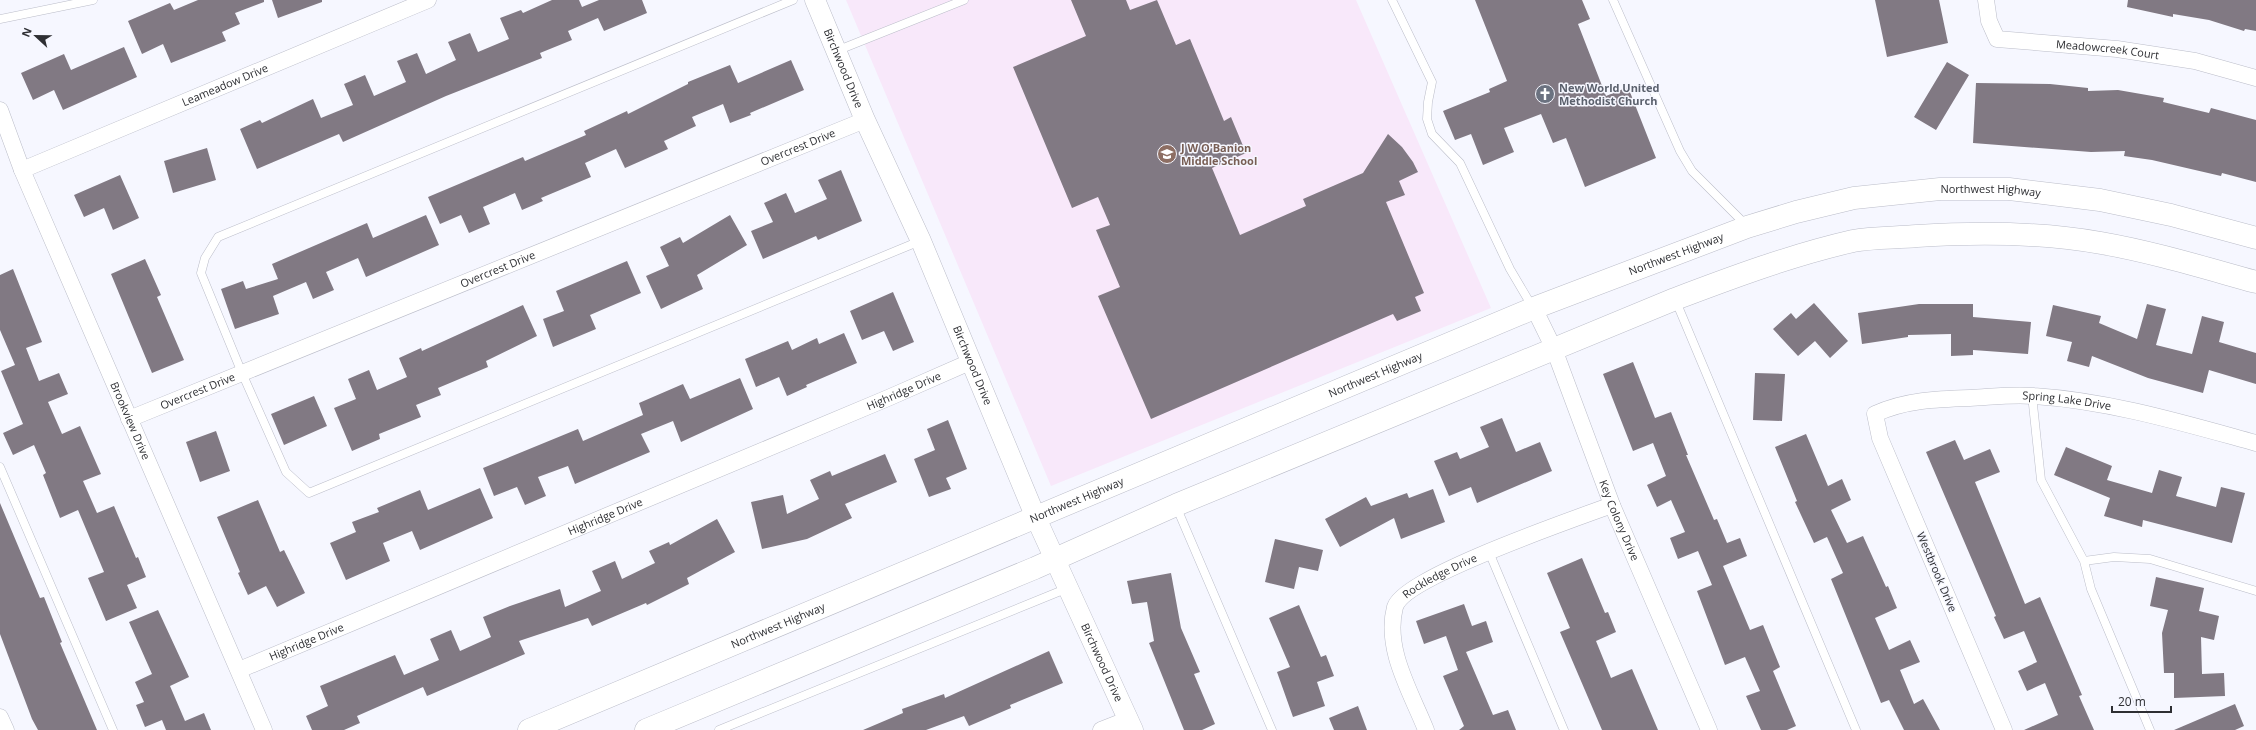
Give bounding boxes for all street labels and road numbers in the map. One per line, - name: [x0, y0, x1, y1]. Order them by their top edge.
- street label: Birchwood Drive: [821, 26, 867, 110]
- street label: Meadowcreek Court: [2055, 36, 2160, 62]
- street label: Leameadow Drive: [179, 60, 270, 109]
- street label: Overcrest Drive: [758, 125, 837, 169]
- street label: Northwest Highway: [1940, 181, 2042, 200]
- street label: Northwest Highway: [1626, 228, 1726, 278]
- street label: Overcrest Drive: [458, 247, 537, 291]
- street label: Birchwood Drive: [950, 323, 996, 407]
- street label: Northwest Highway: [1326, 348, 1425, 401]
- street label: Highridge Drive: [864, 368, 943, 413]
- street label: Overcrest Drive: [158, 369, 237, 413]
- street label: Brookview Drive: [107, 379, 154, 462]
- street label: Spring Lake Drive: [2022, 387, 2113, 413]
- street label: Northwest Highway: [1027, 473, 1126, 526]
- street label: Key Colony Drive: [1596, 478, 1643, 563]
- street label: Highridge Drive: [565, 494, 645, 538]
- street label: Westbrook Drive: [1914, 530, 1961, 614]
- street label: Rockledge Drive: [1399, 550, 1479, 601]
- street label: Northwest Highway: [728, 598, 828, 651]
- street label: Highridge Drive: [267, 619, 346, 664]
- street label: Birchwood Drive: [1078, 620, 1127, 704]

